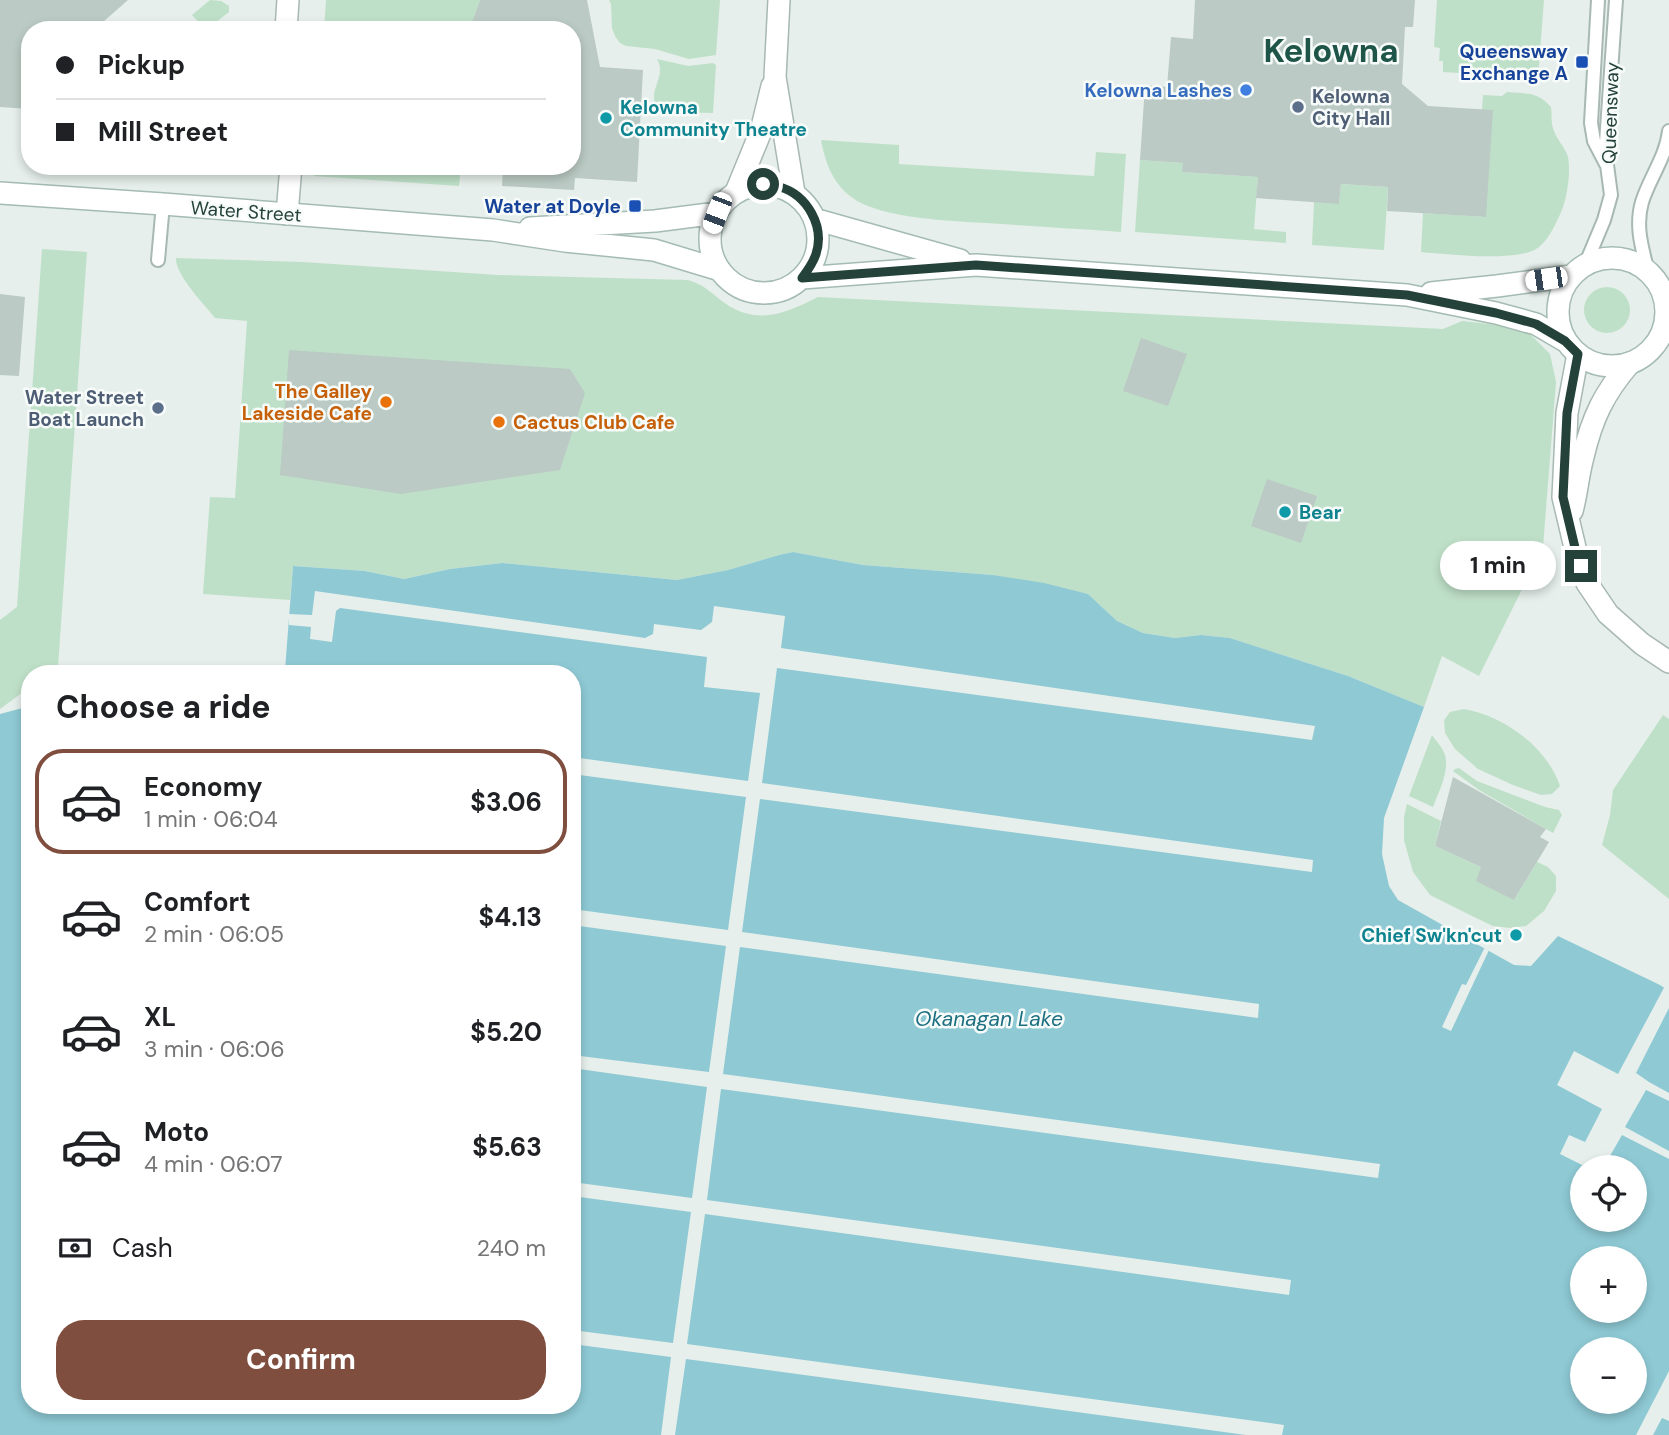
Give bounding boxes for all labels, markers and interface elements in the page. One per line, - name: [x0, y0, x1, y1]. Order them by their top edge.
- district label: Kelowna: [1263, 29, 1399, 72]
- place label: Queensway Exchange A: [1460, 39, 1569, 86]
- text: Pickup: [98, 48, 185, 82]
- marker: Queensway Exchange A: [1574, 54, 1590, 70]
- street label: Queensway: [1596, 61, 1625, 164]
- place label: Kelowna Lashes: [1085, 78, 1232, 103]
- marker: Kelowna Lashes: [1238, 82, 1254, 98]
- place label: Kelowna City Hall: [1312, 84, 1390, 131]
- place label: Kelowna Community Theatre: [620, 95, 807, 142]
- marker: Kelowna City Hall: [1290, 99, 1306, 115]
- marker: Kelowna Community Theatre: [598, 110, 614, 126]
- text: Mill Street: [98, 115, 228, 149]
- route start: [747, 168, 779, 200]
- car: [700, 190, 735, 236]
- place label: Water at Doyle: [484, 194, 621, 219]
- street label: Water Street: [190, 195, 302, 228]
- marker: Water at Doyle: [627, 198, 643, 214]
- car: [1524, 266, 1569, 292]
- place label: The Galley Lakeside Cafe: [242, 379, 373, 426]
- place label: Water Street Boat Launch: [25, 385, 144, 432]
- marker: The Galley Lakeside Cafe: [378, 394, 394, 410]
- marker: Water Street Boat Launch: [150, 400, 166, 416]
- place label: Cactus Club Cafe: [513, 410, 675, 435]
- marker: Cactus Club Cafe: [491, 414, 507, 430]
- place label: Bear: [1299, 500, 1342, 525]
- marker: Bear: [1277, 504, 1293, 520]
- callout: 1 min: [1441, 542, 1556, 590]
- text: 1 min: [1470, 550, 1526, 580]
- route end: [1565, 550, 1597, 582]
- text: Choose a ride: [56, 686, 271, 728]
- icon: car: [60, 770, 123, 833]
- text: Economy: [144, 770, 262, 804]
- text: $3.06: [470, 785, 542, 819]
- text: 1 min · 06:04: [144, 804, 278, 834]
- icon: car: [60, 885, 123, 948]
- text: Comfort: [144, 885, 250, 919]
- text: $4.13: [479, 900, 542, 934]
- text: 2 min · 06:05: [144, 919, 284, 949]
- place label: Chief Sw'kn'cut: [1361, 923, 1502, 948]
- marker: Chief Sw'kn'cut: [1508, 927, 1524, 943]
- icon: car: [60, 1000, 123, 1063]
- text: XL: [144, 1000, 176, 1034]
- water label: Okanagan Lake: [915, 1005, 1063, 1033]
- text: $5.20: [470, 1015, 542, 1049]
- text: 3 min · 06:06: [144, 1034, 285, 1064]
- icon: car: [60, 1115, 123, 1178]
- text: Moto: [144, 1115, 209, 1149]
- text: $5.63: [472, 1130, 542, 1164]
- text: 4 min · 06:07: [144, 1149, 283, 1179]
- map controls: [1570, 1155, 1647, 1414]
- button: locate: [1570, 1155, 1647, 1232]
- icon: cash: [56, 1229, 94, 1267]
- text: Cash: [112, 1231, 173, 1265]
- text: 240 m: [477, 1233, 546, 1263]
- button: +: [1570, 1246, 1647, 1323]
- button: Confirm: [56, 1320, 546, 1400]
- button: −: [1570, 1337, 1647, 1414]

